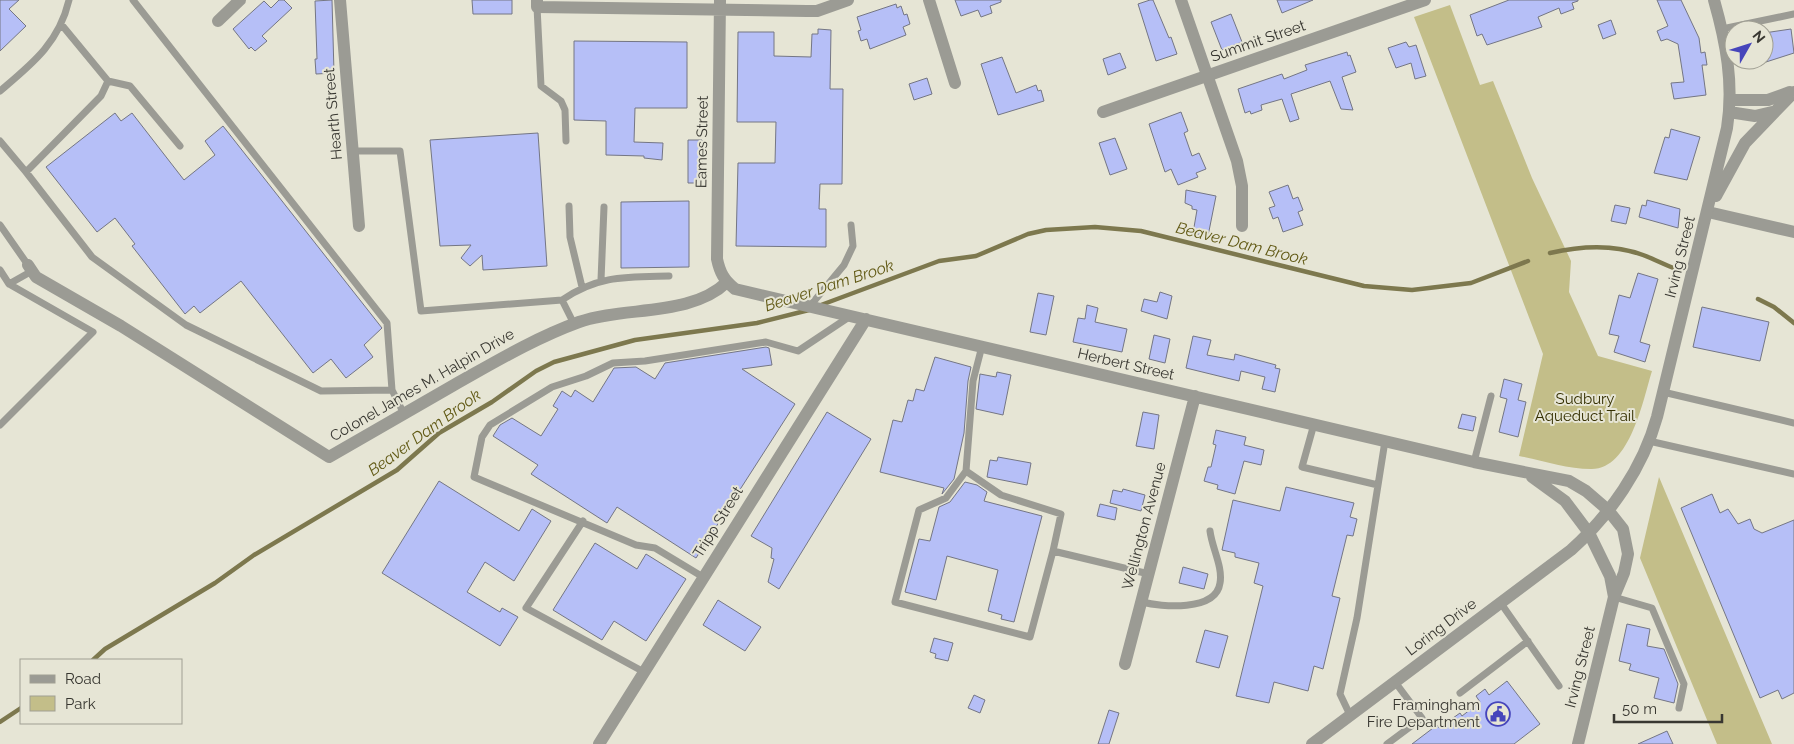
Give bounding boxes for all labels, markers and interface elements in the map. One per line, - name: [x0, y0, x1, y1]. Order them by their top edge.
- street label: Summit Street: [1208, 16, 1308, 66]
- north arrow: [1724, 20, 1774, 70]
- text: N: [1750, 28, 1769, 46]
- street label: Hearth Street: [320, 67, 346, 161]
- street label: Eames Street: [692, 96, 712, 188]
- street label: Irving Street: [1661, 214, 1699, 300]
- water label: Beaver Dam Brook: [1174, 218, 1310, 269]
- water label: Beaver Dam Brook: [762, 255, 897, 315]
- street label: Colonel James M. Halpin Drive: [327, 325, 517, 445]
- street label: Herbert Street: [1076, 344, 1176, 384]
- water label: Beaver Dam Brook: [364, 385, 485, 480]
- park label: Sudbury Aqueduct Trail: [1535, 390, 1636, 425]
- street label: Wellington Avenue: [1118, 460, 1170, 592]
- street label: Tripp Street: [689, 483, 747, 561]
- street label: Loring Drive: [1402, 595, 1480, 659]
- street label: Irving Street: [1561, 624, 1599, 710]
- legend: [20, 659, 182, 724]
- text: Road: [65, 670, 101, 688]
- scale bar: [1614, 692, 1722, 724]
- text: Park: [65, 695, 96, 713]
- place label: Framingham Fire Department: [1367, 696, 1480, 731]
- text: 50 m: [1622, 700, 1657, 718]
- public building icon: Framingham Fire Department: [1485, 701, 1511, 727]

